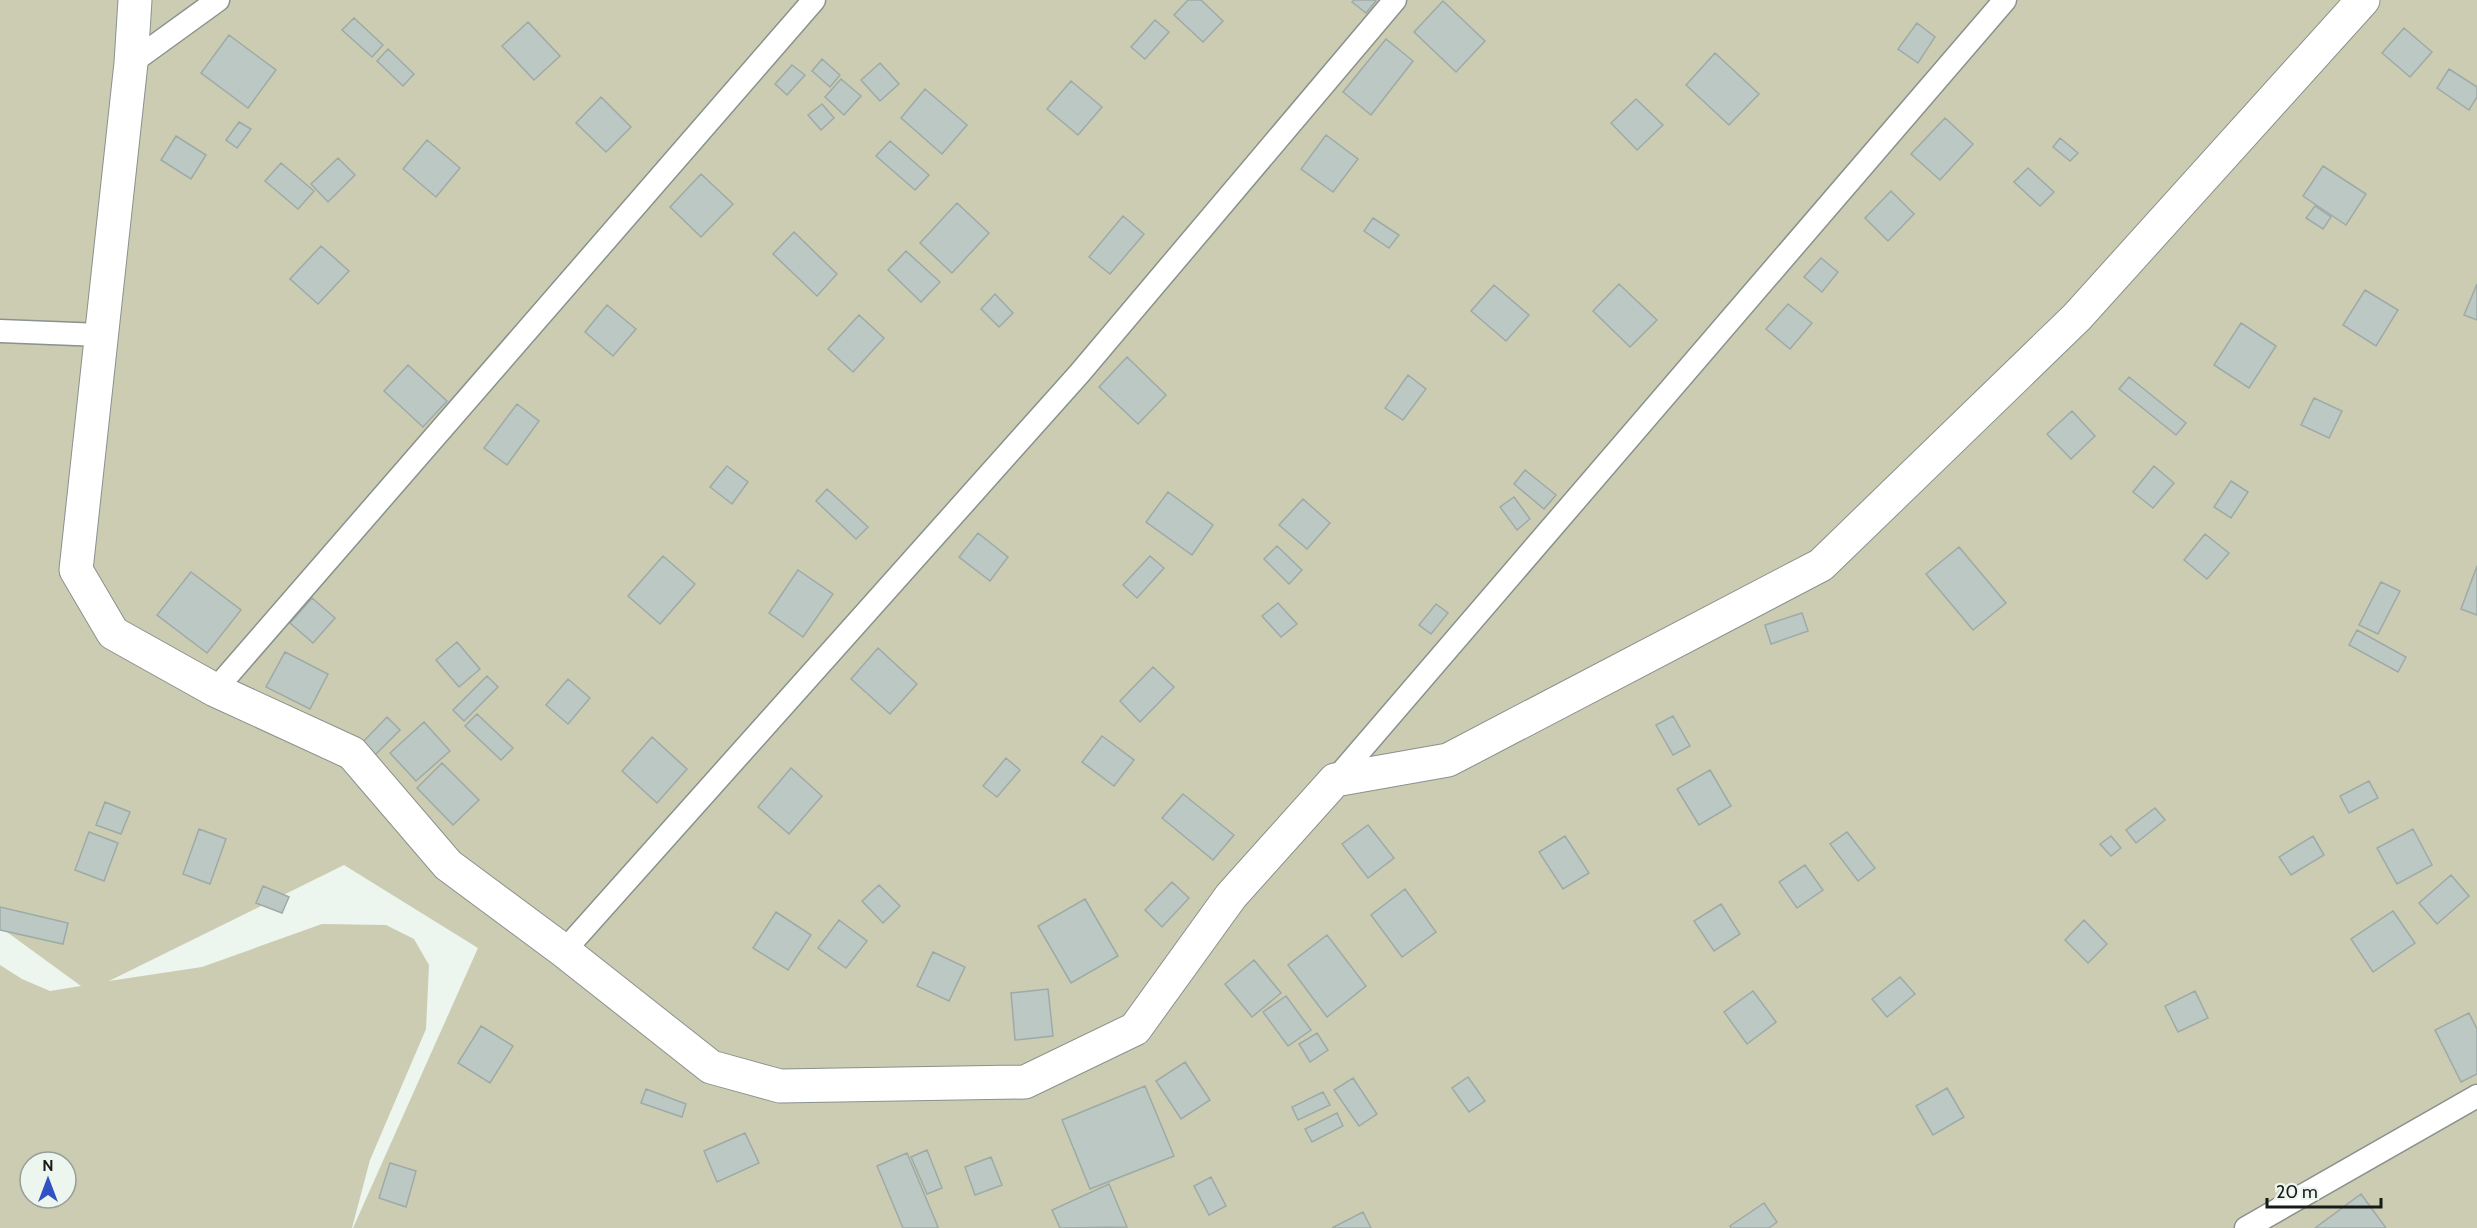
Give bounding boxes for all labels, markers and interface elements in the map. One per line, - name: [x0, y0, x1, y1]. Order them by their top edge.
- north arrow: [18, 1150, 78, 1210]
- text: N: [42, 1156, 54, 1175]
- scale bar: [2267, 1171, 2381, 1209]
- text: 20 m: [2276, 1181, 2318, 1203]

